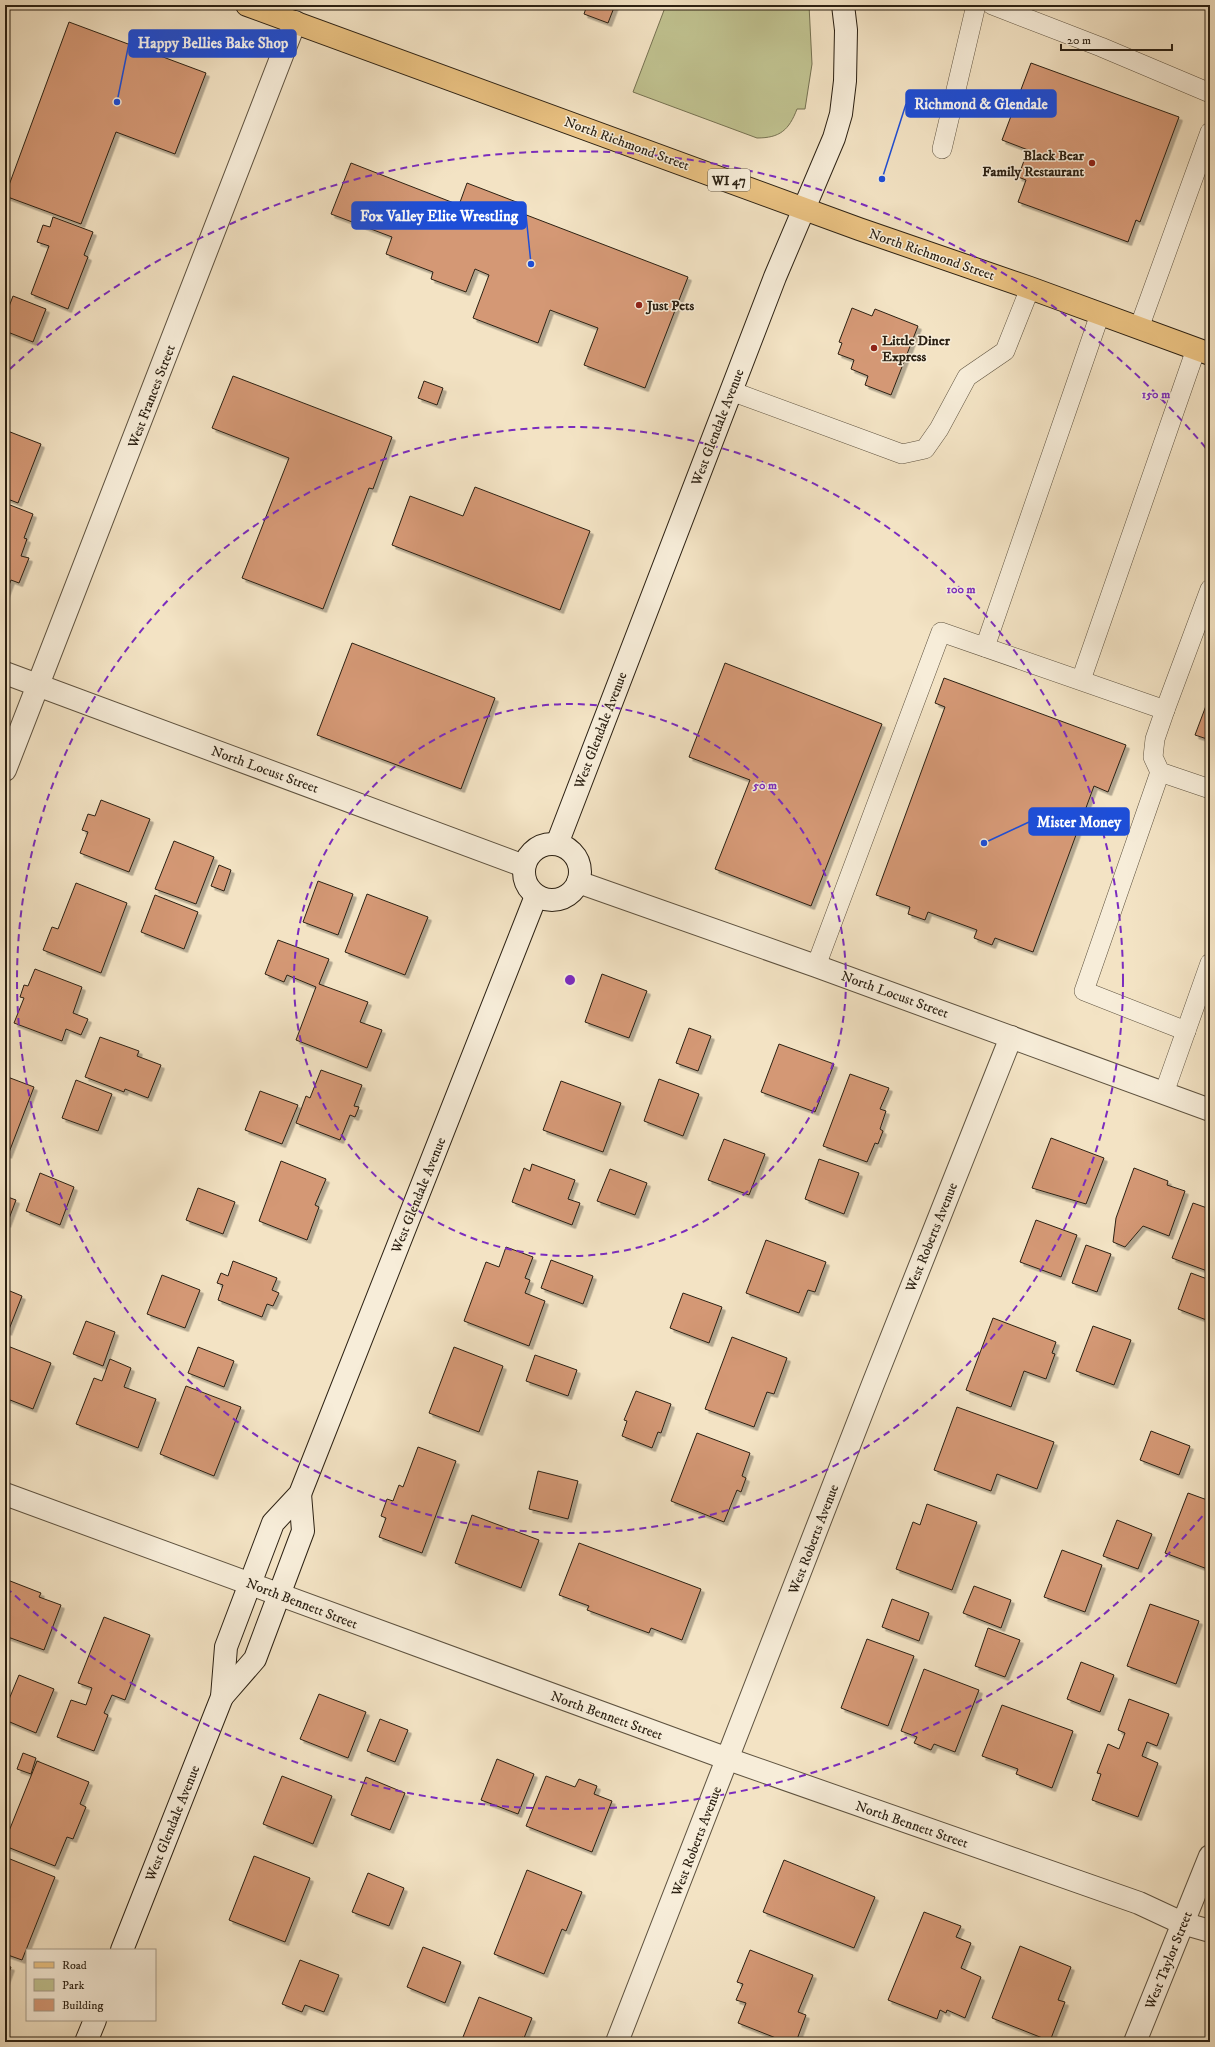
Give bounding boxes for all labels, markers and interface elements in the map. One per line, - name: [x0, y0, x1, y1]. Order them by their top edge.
- scale bar: [1061, 26, 1172, 52]
- callout: Happy Bellies Bake Shop: [129, 30, 296, 57]
- text: 20 m: [1067, 33, 1091, 48]
- text: Happy Bellies Bake Shop: [138, 34, 289, 53]
- callout: Richmond & Glendale: [906, 90, 1056, 117]
- text: Richmond & Glendale: [914, 95, 1048, 114]
- street label: North Richmond Street: [562, 113, 692, 175]
- place label: Black Bear Family Restaurant: [982, 147, 1085, 181]
- marker: Black Bear Family Restaurant: [1087, 158, 1097, 168]
- road number: WI 47: [708, 169, 750, 191]
- callout: Fox Valley Elite Wrestling: [352, 202, 526, 229]
- text: Fox Valley Elite Wrestling: [360, 207, 519, 226]
- street label: North Richmond Street: [866, 225, 997, 285]
- place label: Just Pets: [645, 297, 694, 315]
- marker: Just Pets: [634, 300, 644, 310]
- place label: Little Diner Express: [882, 332, 951, 366]
- street label: West Frances Street: [124, 342, 180, 451]
- marker: Little Diner Express: [869, 343, 879, 353]
- street label: West Glendale Avenue: [687, 366, 749, 489]
- text: 150 m: [1142, 387, 1170, 402]
- text: 100 m: [947, 582, 975, 597]
- street label: West Glendale Avenue: [570, 669, 632, 792]
- street label: North Locust Street: [209, 742, 321, 798]
- text: 50 m: [752, 778, 777, 793]
- callout: Mister Money: [1029, 808, 1129, 835]
- text: Mister Money: [1037, 813, 1122, 832]
- street label: North Locust Street: [839, 967, 951, 1023]
- centre of rings: [563, 973, 577, 987]
- street label: West Glendale Avenue: [387, 1135, 450, 1257]
- street label: West Roberts Avenue: [901, 1180, 962, 1296]
- street label: West Roberts Avenue: [784, 1482, 843, 1598]
- street label: North Bennett Street: [243, 1574, 360, 1634]
- street label: North Bennett Street: [548, 1687, 666, 1745]
- street label: West Glendale Avenue: [141, 1763, 204, 1885]
- street label: West Roberts Avenue: [667, 1784, 726, 1900]
- street label: North Bennett Street: [853, 1797, 971, 1853]
- street label: West Taylor Street: [1141, 1908, 1197, 2013]
- legend: [26, 1949, 156, 2021]
- text: Road: [62, 1958, 87, 1973]
- text: Park: [62, 1978, 84, 1993]
- text: Building: [62, 1998, 103, 2013]

